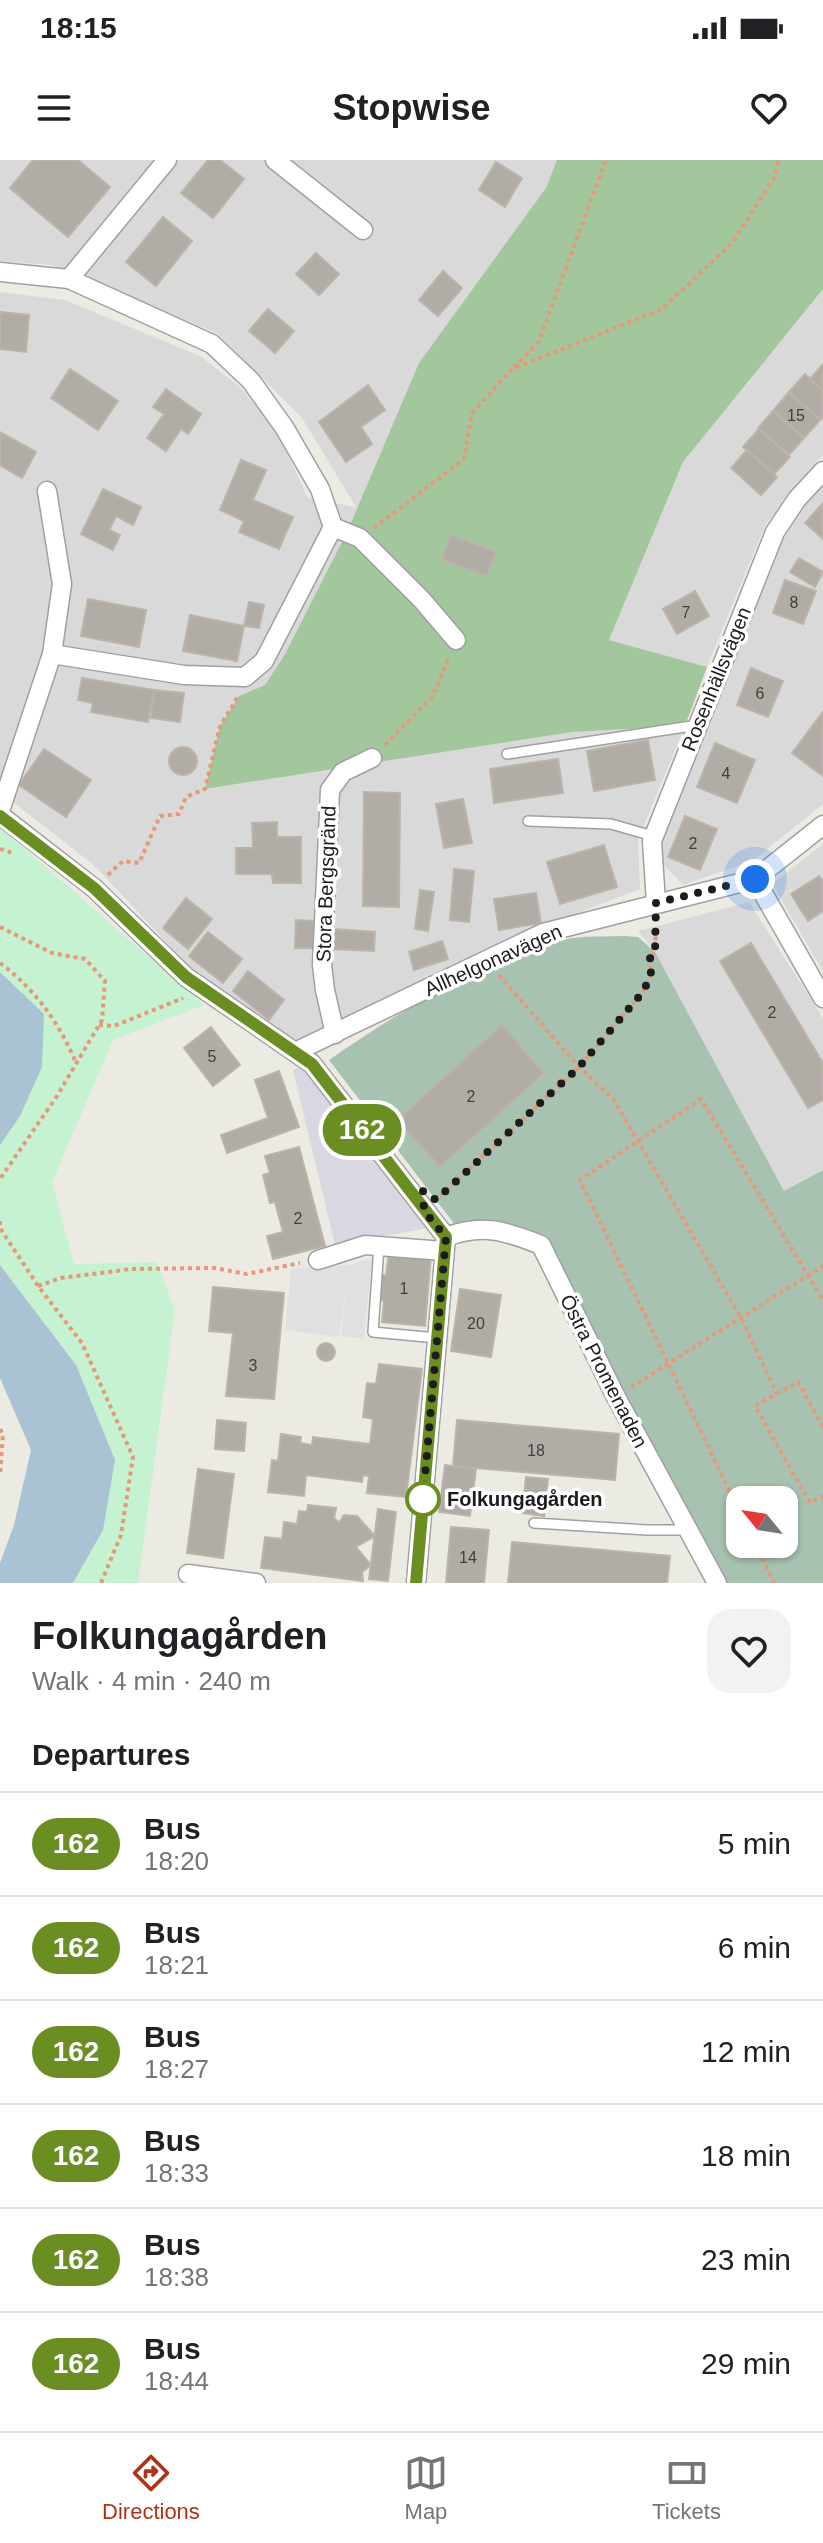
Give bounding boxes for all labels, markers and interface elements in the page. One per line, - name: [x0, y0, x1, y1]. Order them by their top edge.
- text: 18:15: [40, 11, 117, 44]
- icon: menu: [32, 86, 76, 130]
- icon: heart: [747, 86, 791, 130]
- text: Stopwise: [332, 87, 491, 128]
- house number: 15: [787, 407, 805, 424]
- house number: 8: [790, 594, 799, 611]
- street label: Rosenhällsvägen: [677, 604, 755, 754]
- house number: 7: [682, 604, 691, 621]
- house number: 6: [756, 685, 765, 702]
- house number: 4: [722, 765, 731, 782]
- street label: Stora Bergsgränd: [312, 805, 340, 963]
- house number: 2: [689, 835, 698, 852]
- your location: [735, 859, 775, 899]
- street label: Allhelgonavägen: [421, 920, 565, 1000]
- house number: 2: [768, 1004, 777, 1021]
- house number: 5: [208, 1048, 217, 1065]
- house number: 2: [467, 1088, 476, 1105]
- line badge: 162: [316, 1104, 408, 1156]
- text: 162: [339, 1114, 385, 1145]
- house number: 2: [294, 1210, 303, 1227]
- house number: 1: [400, 1280, 409, 1297]
- street label: Östra Promenaden: [556, 1291, 652, 1451]
- house number: 20: [467, 1315, 485, 1332]
- house number: 3: [249, 1357, 258, 1374]
- house number: 18: [527, 1442, 545, 1459]
- marker: Folkungagården: [406, 1482, 440, 1516]
- north arrow: [726, 1486, 798, 1558]
- map controls: [726, 1486, 798, 1558]
- place label: Folkungagården: [447, 1488, 603, 1510]
- house number: 14: [459, 1549, 477, 1566]
- button: heart: [707, 1609, 791, 1693]
- text: Folkungagården: [32, 1615, 328, 1657]
- text: Walk · 4 min · 240 m: [32, 1666, 271, 1696]
- text: Departures: [32, 1738, 190, 1771]
- text: Bus: [144, 1812, 201, 1845]
- text: 5 min: [718, 1827, 791, 1860]
- text: 162: [53, 1828, 99, 1859]
- text: 18:20: [144, 1846, 209, 1876]
- text: Bus: [144, 1916, 201, 1949]
- text: 6 min: [718, 1931, 791, 1964]
- text: 162: [53, 1932, 99, 1963]
- text: 18:21: [144, 1950, 209, 1980]
- text: Bus: [144, 2020, 201, 2053]
- text: 12 min: [701, 2035, 791, 2068]
- text: 162: [53, 2036, 99, 2067]
- text: 18:27: [144, 2054, 209, 2084]
- text: Bus: [144, 2124, 201, 2157]
- text: 18 min: [701, 2139, 791, 2172]
- text: 162: [53, 2140, 99, 2171]
- text: 18:33: [144, 2158, 209, 2188]
- text: Bus: [144, 2228, 201, 2261]
- text: 23 min: [701, 2243, 791, 2276]
- text: 162: [53, 2244, 99, 2275]
- text: 18:38: [144, 2262, 209, 2292]
- text: Bus: [144, 2332, 201, 2365]
- text: 29 min: [701, 2347, 791, 2380]
- text: 162: [53, 2348, 99, 2379]
- text: 18:44: [144, 2366, 209, 2396]
- tab: Directions: [102, 2451, 200, 2525]
- tab: Map: [404, 2451, 448, 2525]
- tab: Tickets: [652, 2451, 721, 2525]

